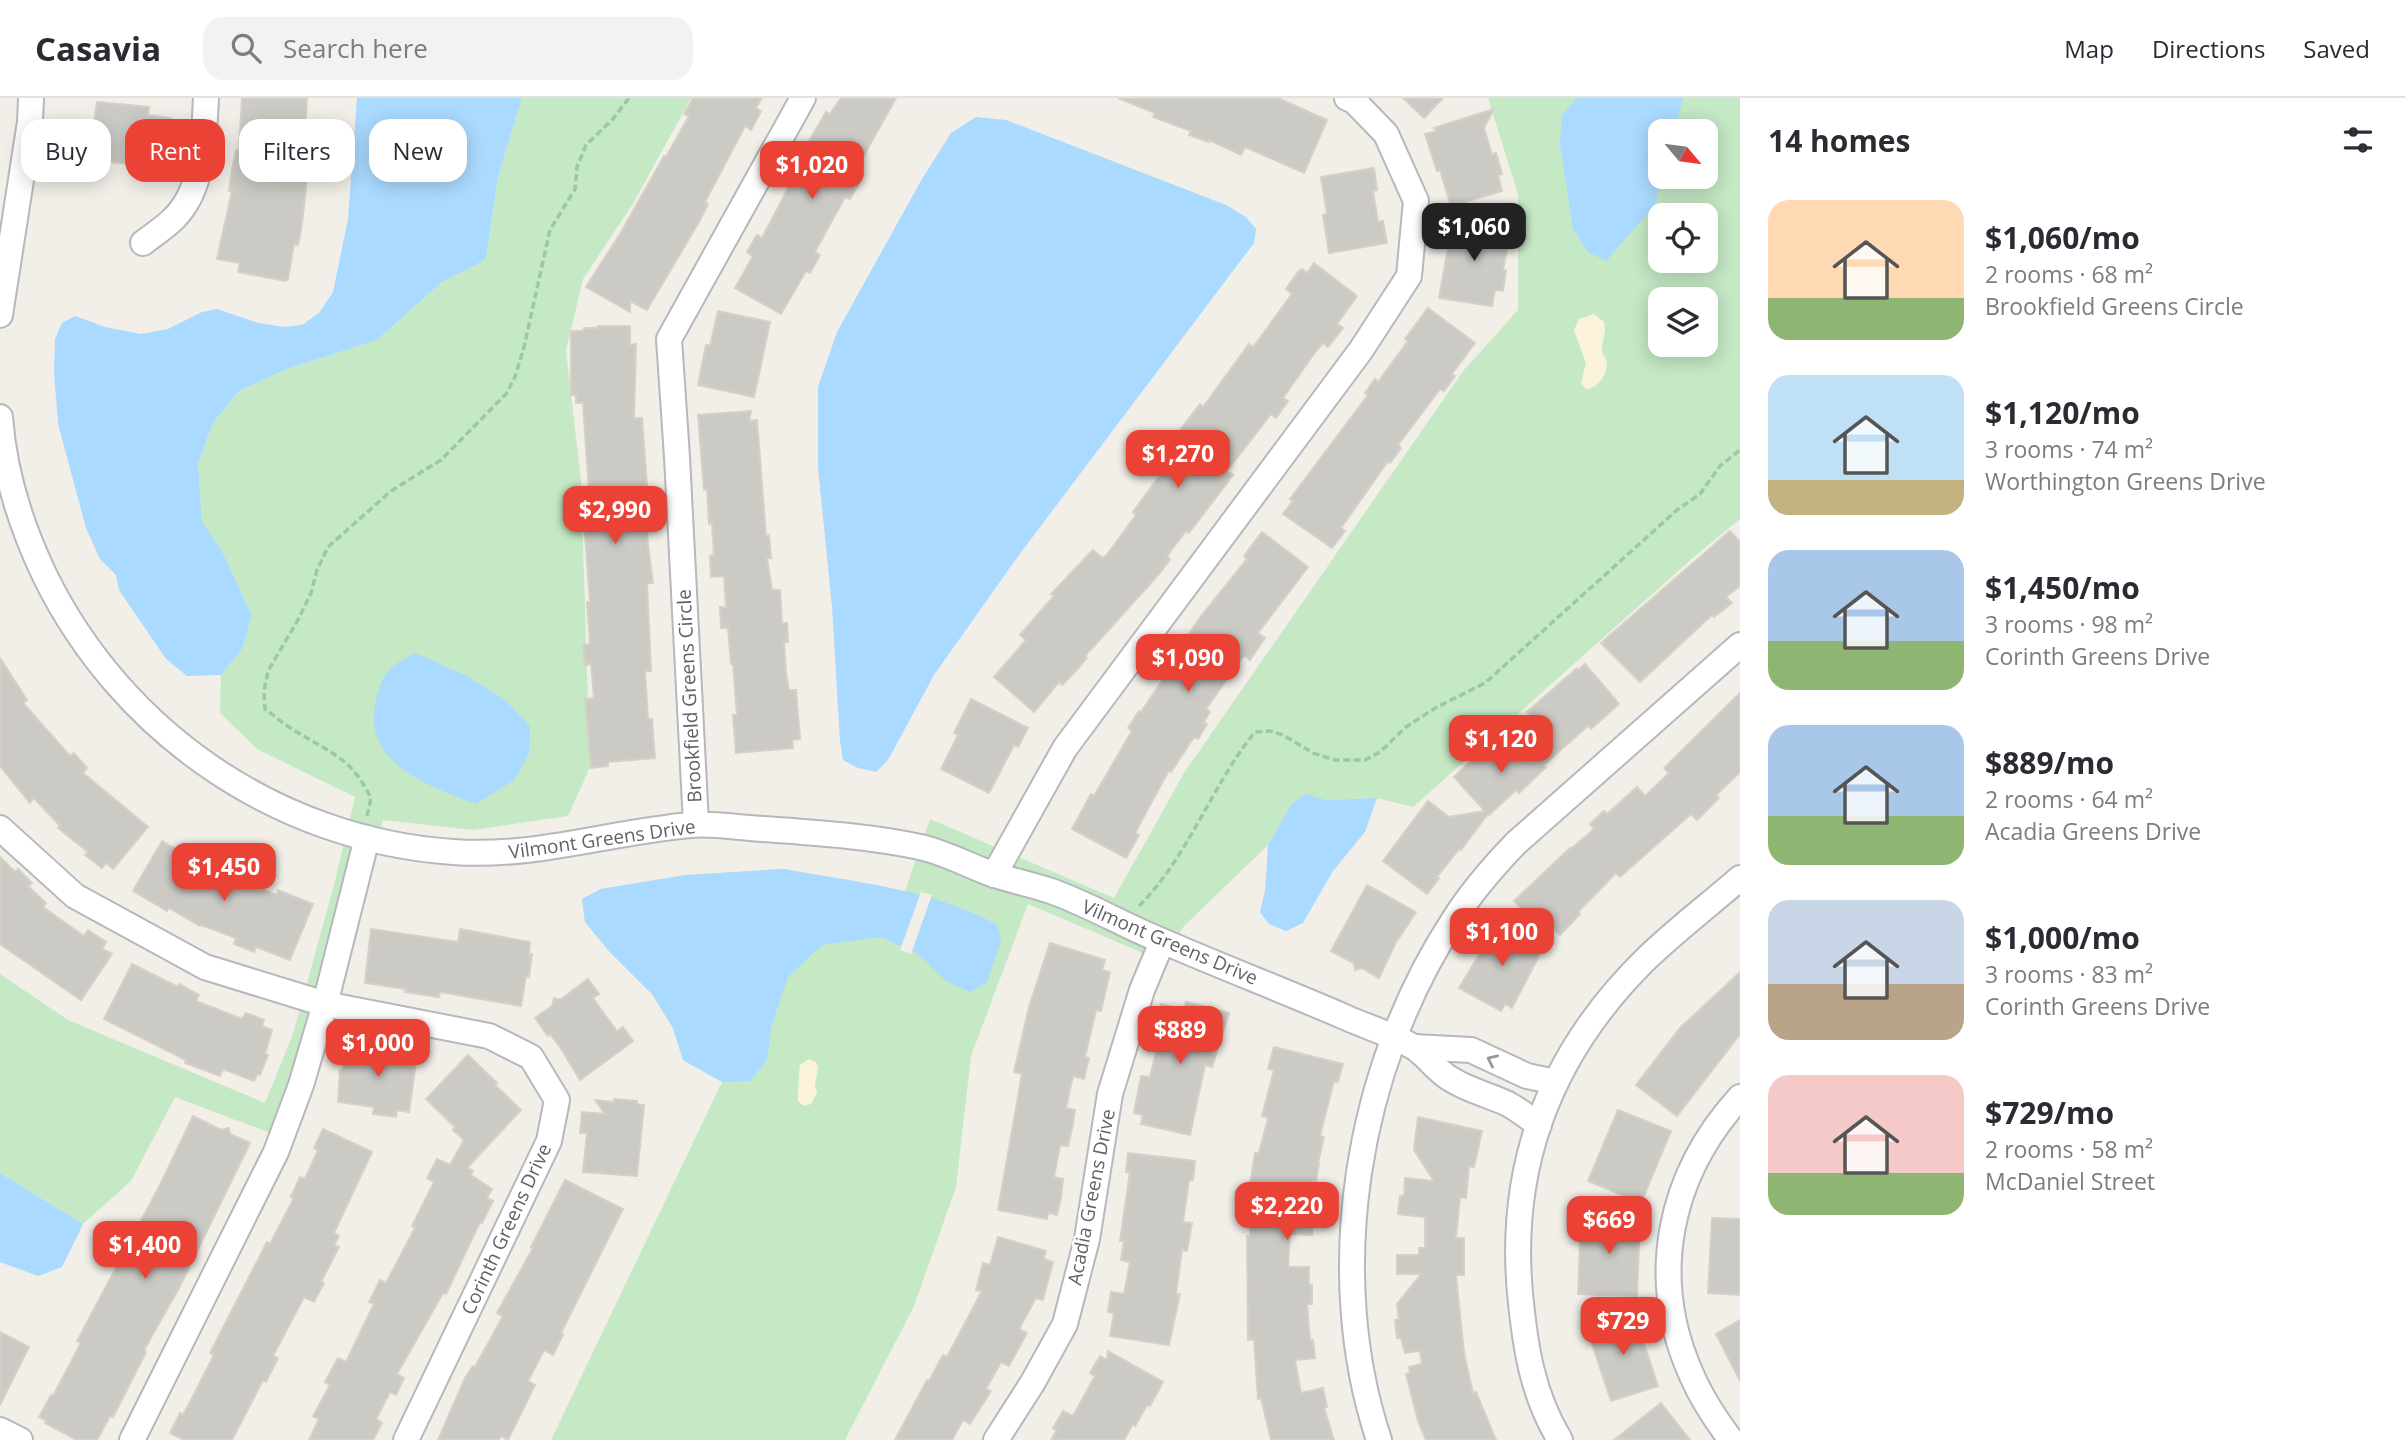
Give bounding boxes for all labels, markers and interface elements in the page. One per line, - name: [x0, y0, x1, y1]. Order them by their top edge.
- search box: [203, 17, 693, 80]
- text: Casavia: [35, 26, 161, 71]
- icon: search: [227, 29, 265, 67]
- text: Search here: [283, 30, 428, 66]
- text: Map: [2064, 32, 2114, 65]
- text: Directions: [2152, 32, 2265, 65]
- text: Saved: [2303, 32, 2370, 65]
- chip: Buy: [21, 119, 111, 182]
- chip: Rent: [125, 119, 225, 182]
- chip: Filters: [239, 119, 355, 182]
- chip: New: [369, 119, 467, 182]
- north arrow: [1648, 119, 1718, 189]
- map controls: [1648, 119, 1718, 357]
- text: 14 homes: [1768, 120, 1911, 161]
- icon: filters: [2339, 121, 2377, 159]
- pin: $1,020: [755, 141, 869, 201]
- text: $1,020: [776, 148, 848, 180]
- button: locate: [1648, 203, 1718, 273]
- pin: $1,060: [1417, 204, 1531, 263]
- text: $1,060: [1438, 210, 1510, 242]
- text: $1,060/mo: [1985, 217, 2140, 258]
- icon: home: [1824, 228, 1908, 312]
- text: 2 rooms · 68 m²: [1985, 258, 2153, 290]
- button: layers: [1648, 287, 1718, 357]
- text: Brookfield Greens Circle: [1985, 290, 2244, 322]
- text: $1,120/mo: [1985, 392, 2140, 433]
- icon: home: [1824, 403, 1908, 487]
- pin: $1,270: [1121, 430, 1235, 490]
- text: 3 rooms · 74 m²: [1985, 433, 2153, 465]
- text: $1,270: [1142, 437, 1214, 469]
- text: Worthington Greens Drive: [1985, 465, 2266, 497]
- pin: $2,990: [558, 486, 672, 546]
- text: $2,990: [579, 493, 651, 525]
- text: $1,450/mo: [1985, 567, 2140, 608]
- icon: home: [1824, 578, 1908, 662]
- street label: Brookfield Greens Circle: [670, 589, 708, 803]
- text: 3 rooms · 98 m²: [1985, 608, 2153, 640]
- pin: $1,090: [1131, 634, 1245, 694]
- text: Corinth Greens Drive: [1985, 640, 2210, 672]
- text: $1,090: [1152, 641, 1224, 673]
- pin: $1,120: [1444, 716, 1558, 775]
- text: $1,120: [1465, 722, 1537, 754]
- text: $889/mo: [1985, 742, 2114, 783]
- icon: home: [1824, 753, 1908, 837]
- text: 2 rooms · 64 m²: [1985, 783, 2153, 815]
- street label: Vilmont Greens Drive: [507, 813, 697, 865]
- text: Acadia Greens Drive: [1985, 815, 2201, 847]
- pin: $1,450: [167, 844, 281, 903]
- text: $1,450: [188, 850, 260, 882]
- street label: Vilmont Greens Drive: [1078, 893, 1262, 991]
- pin: $1,100: [1445, 908, 1559, 968]
- text: $1,100: [1466, 915, 1538, 947]
- text: $1,000/mo: [1985, 917, 2140, 958]
- icon: home: [1824, 928, 1908, 1012]
- text: 3 rooms · 83 m²: [1985, 958, 2153, 990]
- text: Corinth Greens Drive: [1985, 990, 2210, 1022]
- pin: $889: [1139, 1006, 1221, 1066]
- text: $889: [1154, 1013, 1206, 1045]
- pin: $1,000: [321, 1020, 435, 1079]
- text: $1,000: [342, 1026, 414, 1058]
- one-way arrow: [1487, 1054, 1499, 1068]
- text: $729/mo: [1985, 1092, 2114, 1133]
- icon: home: [1824, 1103, 1908, 1187]
- street label: Acadia Greens Drive: [1061, 1107, 1121, 1287]
- text: 2 rooms · 58 m²: [1985, 1133, 2153, 1165]
- street label: Corinth Greens Drive: [455, 1139, 557, 1319]
- text: McDaniel Street: [1985, 1165, 2155, 1197]
- pin: $2,220: [1230, 1182, 1344, 1242]
- text: $2,220: [1251, 1189, 1323, 1221]
- pin: $669: [1568, 1196, 1650, 1256]
- text: $669: [1583, 1203, 1635, 1235]
- pin: $1,400: [88, 1222, 202, 1281]
- text: $1,400: [109, 1228, 181, 1260]
- pin: $729: [1582, 1298, 1664, 1357]
- text: $729: [1597, 1304, 1649, 1336]

